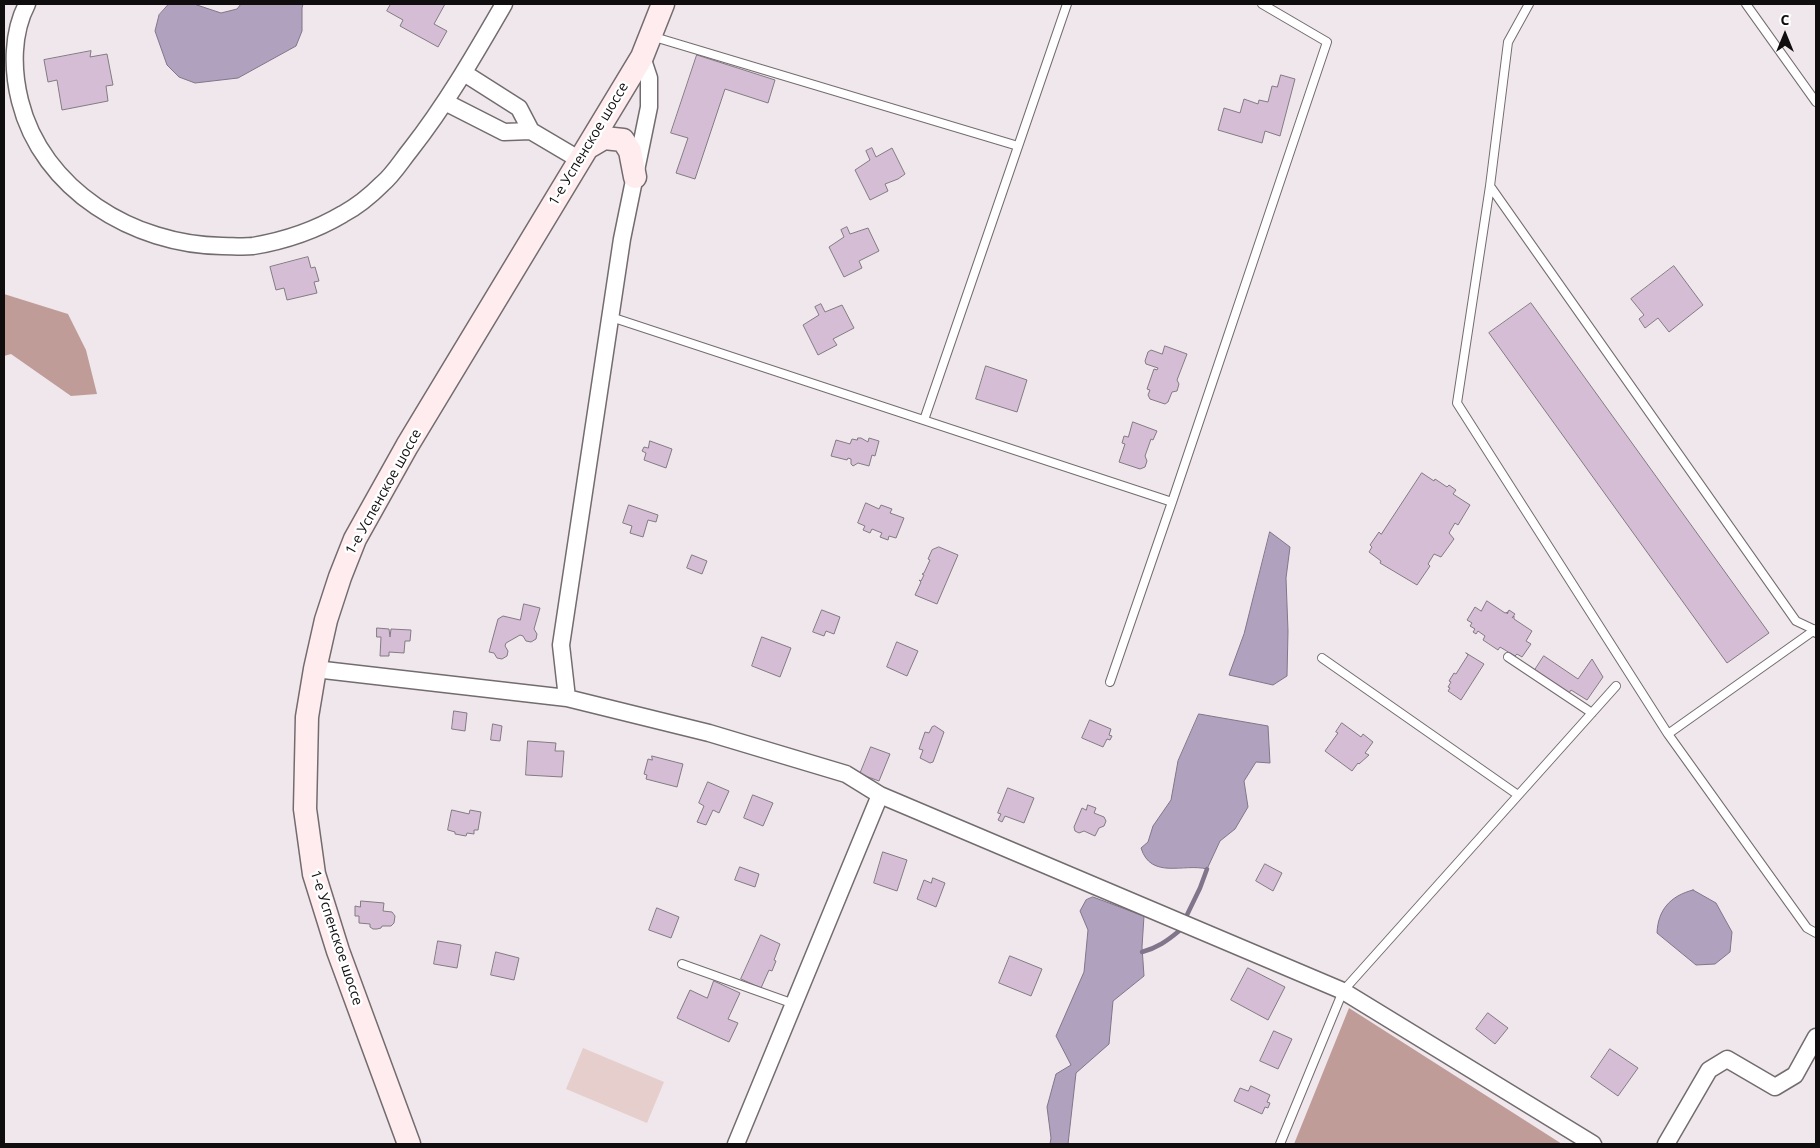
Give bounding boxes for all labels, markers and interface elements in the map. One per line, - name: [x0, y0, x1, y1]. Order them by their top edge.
- north arrow: [1760, 10, 1810, 60]
- text: С: [1781, 10, 1789, 29]
- street label: 1-е Успенское шоссе: [546, 79, 632, 209]
- street label: 1-е Успенское шоссе: [343, 426, 425, 558]
- street label: 1-е Успенское шоссе: [306, 868, 366, 1008]

